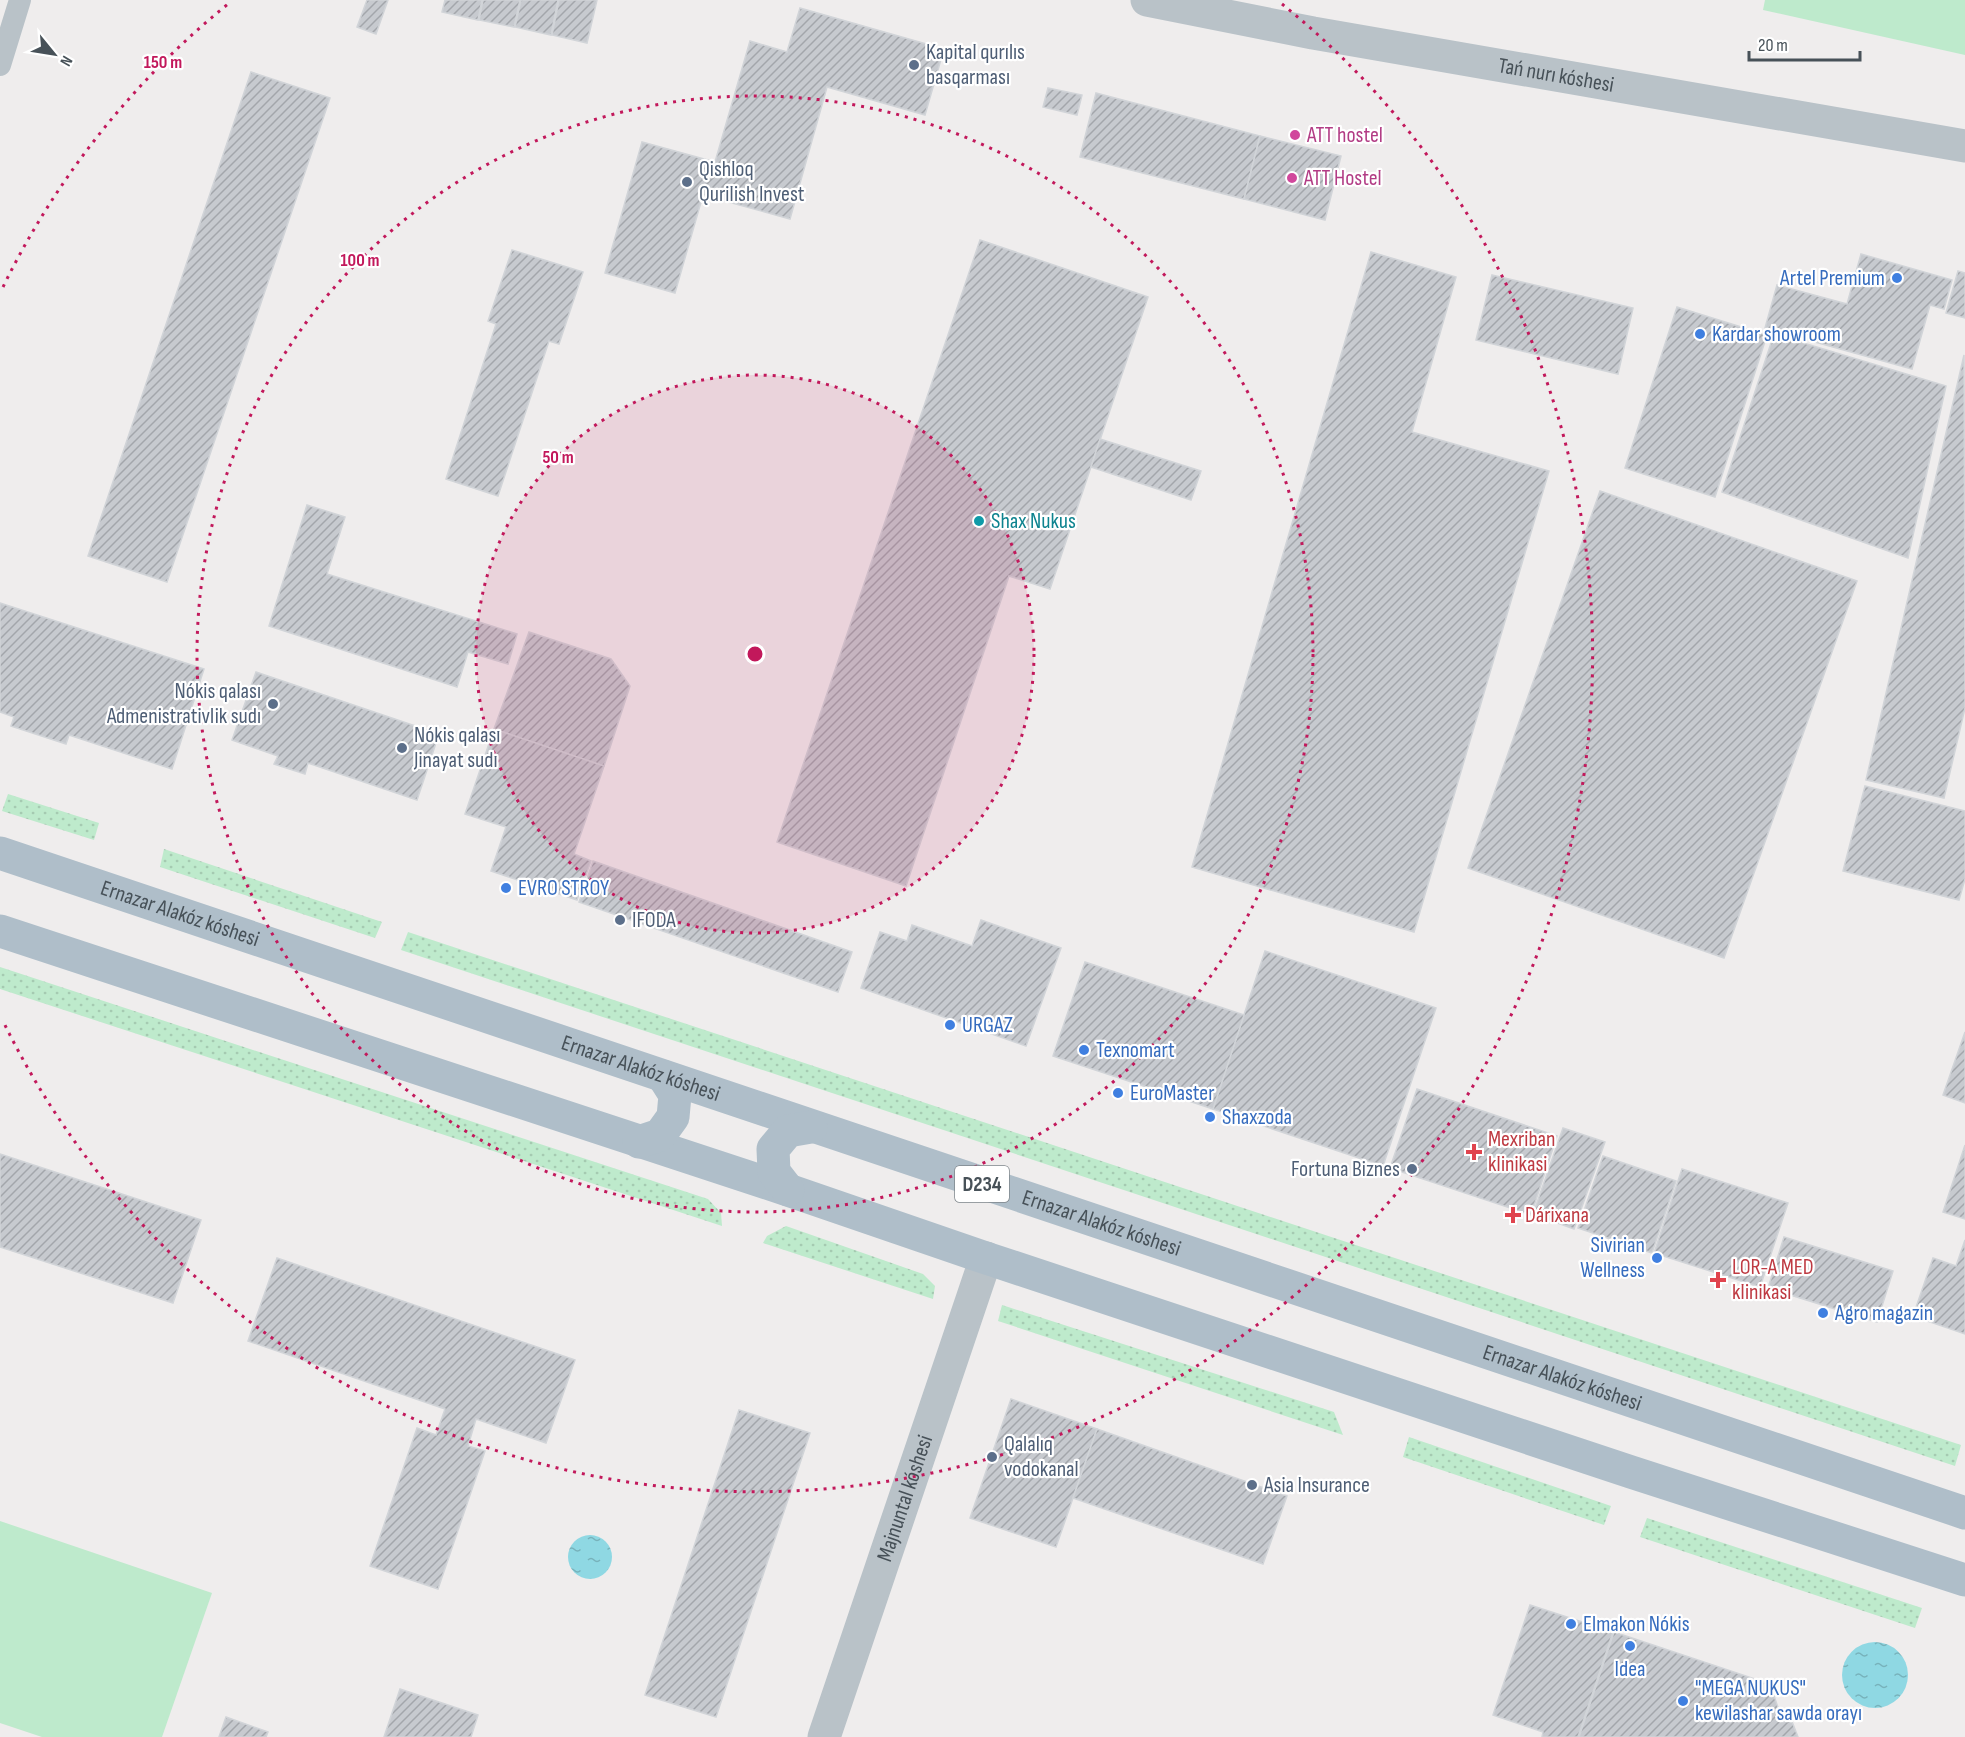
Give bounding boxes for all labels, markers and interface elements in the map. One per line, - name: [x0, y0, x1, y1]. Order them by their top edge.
- north arrow: [24, 24, 84, 84]
- scale bar: [1749, 24, 1860, 62]
- text: 20 m: [1758, 35, 1788, 56]
- place label: Kapital qurılıs basqarması: [926, 39, 1025, 91]
- text: N: [55, 52, 76, 69]
- text: 150 m: [144, 52, 182, 73]
- street label: Tań nurı kóshesi: [1496, 52, 1616, 98]
- marker: Kapital qurılıs basqarması: [907, 58, 921, 72]
- place label: ATT hostel: [1306, 122, 1383, 149]
- marker: ATT hostel: [1288, 128, 1302, 142]
- place label: Qishloq Qurilish Invest: [699, 156, 805, 208]
- place label: ATT Hostel: [1303, 165, 1382, 192]
- marker: ATT Hostel: [1285, 171, 1299, 185]
- marker: Qishloq Qurilish Invest: [680, 175, 694, 189]
- text: 100 m: [341, 250, 380, 271]
- place label: Artel Premium: [1779, 265, 1885, 292]
- marker: Artel Premium: [1890, 271, 1904, 285]
- place label: Kardar showroom: [1712, 321, 1841, 348]
- marker: Kardar showroom: [1693, 327, 1707, 341]
- text: 50 m: [542, 447, 574, 468]
- place label: Shax Nukus: [991, 508, 1076, 535]
- marker: Shax Nukus: [972, 514, 986, 528]
- centre of rings: [745, 644, 765, 664]
- place label: Nókis qalası Admenistrativlik sudı: [106, 678, 261, 730]
- marker: Nókis qalası Admenistrativlik sudı: [266, 697, 280, 711]
- place label: Nókis qalası Jinayat sudı: [413, 722, 500, 774]
- marker: Nókis qalası Jinayat sudı: [395, 741, 409, 755]
- street label: Ernazar Alakóz kóshesi: [97, 874, 263, 953]
- place label: EVRO STROY: [518, 875, 609, 902]
- marker: EVRO STROY: [499, 881, 513, 895]
- place label: IFODA: [632, 907, 676, 934]
- marker: IFODA: [613, 913, 627, 927]
- place label: URGAZ: [962, 1012, 1013, 1039]
- marker: URGAZ: [943, 1018, 957, 1032]
- street label: Ernazar Alakóz kóshesi: [558, 1029, 724, 1107]
- place label: Texnomart: [1096, 1037, 1175, 1064]
- marker: Texnomart: [1077, 1043, 1091, 1057]
- place label: EuroMaster: [1130, 1080, 1214, 1107]
- marker: EuroMaster: [1111, 1086, 1125, 1100]
- place label: Shaxzoda: [1222, 1104, 1292, 1131]
- marker: Shaxzoda: [1203, 1110, 1217, 1124]
- place label: Mexriban klinikasi: [1488, 1126, 1555, 1178]
- marker: Mexriban klinikasi: [1465, 1143, 1483, 1161]
- place label: Fortuna Biznes: [1291, 1156, 1400, 1183]
- marker: Fortuna Biznes: [1405, 1162, 1419, 1176]
- road number: D234: [955, 1166, 1009, 1202]
- street label: Ernazar Alakóz kóshesi: [1019, 1184, 1184, 1262]
- place label: Dárixana: [1525, 1202, 1589, 1229]
- marker: Dárixana: [1506, 1208, 1520, 1222]
- place label: Sivirian Wellness: [1580, 1232, 1645, 1284]
- marker: Sivirian Wellness: [1650, 1251, 1664, 1265]
- place label: LOR-A MED klinikasi: [1732, 1254, 1814, 1306]
- marker: LOR-A MED klinikasi: [1709, 1271, 1727, 1289]
- place label: Agro magazin: [1834, 1300, 1933, 1327]
- marker: Agro magazin: [1816, 1306, 1830, 1320]
- street label: Ernazar Alakóz kóshesi: [1479, 1339, 1645, 1417]
- place label: Qalalıq vodokanal: [1004, 1431, 1079, 1483]
- street label: Majnuntal kóshesi: [871, 1432, 939, 1565]
- marker: Qalalıq vodokanal: [985, 1450, 999, 1464]
- place label: Asia Insurance: [1263, 1472, 1370, 1499]
- marker: Asia Insurance: [1245, 1478, 1259, 1492]
- place label: Elmakon Nókis: [1583, 1611, 1690, 1638]
- marker: Elmakon Nókis: [1564, 1617, 1578, 1631]
- marker: Idea: [1623, 1639, 1637, 1653]
- place label: Idea: [1615, 1656, 1645, 1683]
- place label: "MEGA NUKUS" kewilashar sawda orayı: [1695, 1675, 1862, 1727]
- marker: "MEGA NUKUS" kewilashar sawda orayı: [1676, 1694, 1690, 1708]

